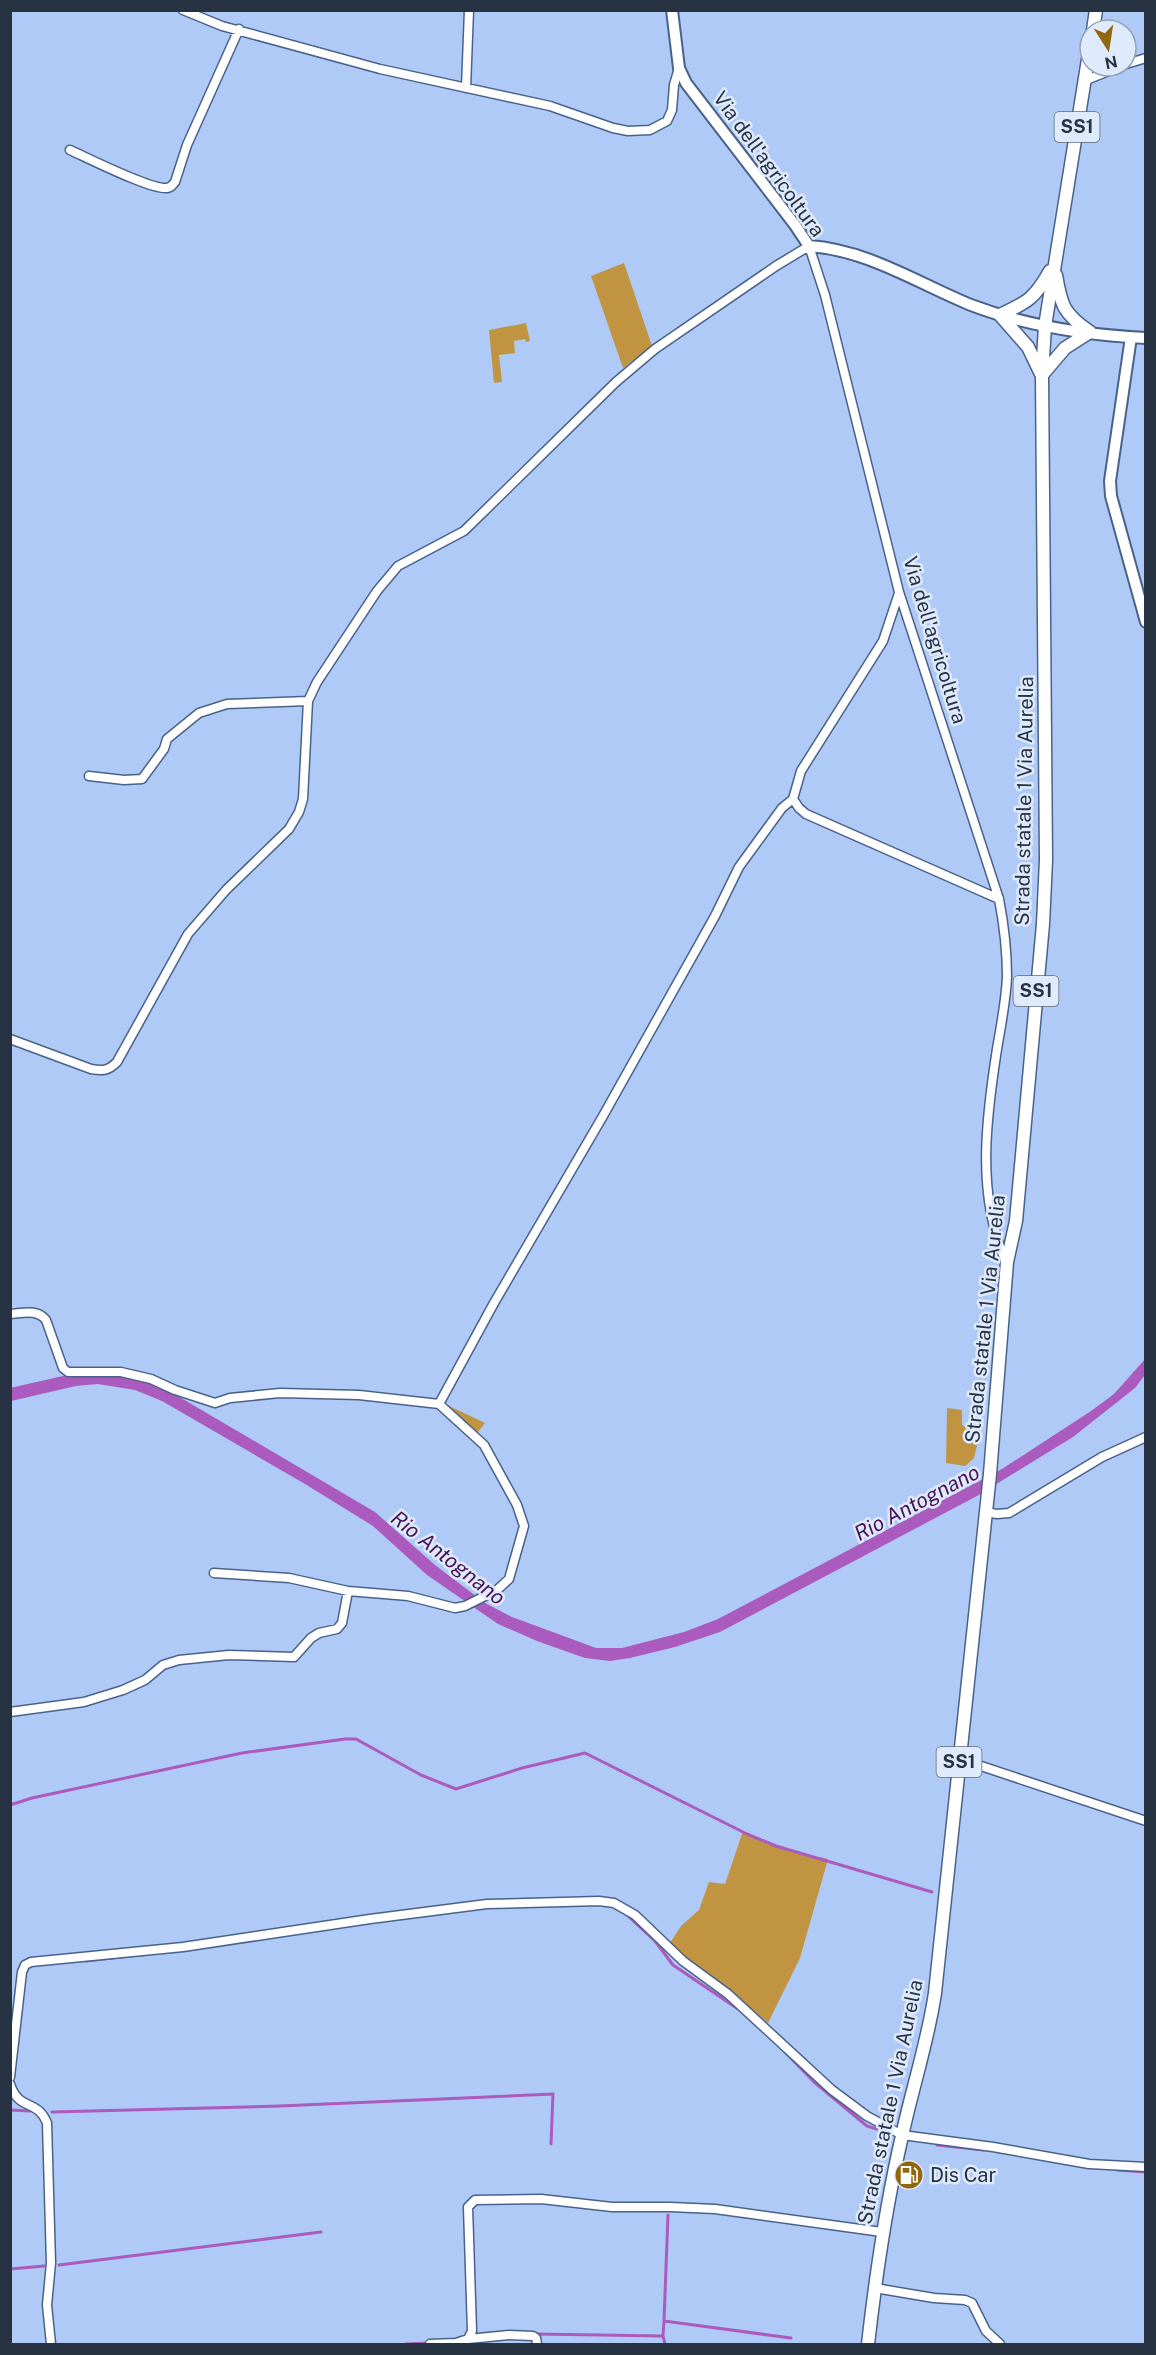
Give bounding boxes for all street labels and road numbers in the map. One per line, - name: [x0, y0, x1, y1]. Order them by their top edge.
- street label: Via dell'agricoltura: [708, 87, 830, 241]
- road number: SS1: [1054, 112, 1100, 142]
- street label: Via dell'agricoltura: [898, 553, 972, 727]
- street label: Strada statale 1 Via Aurelia: [1010, 676, 1038, 926]
- road number: SS1: [1014, 976, 1058, 1006]
- street label: Strada statale 1 Via Aurelia: [960, 1194, 1010, 1444]
- road number: SS1: [936, 1747, 982, 1777]
- street label: Strada statale 1 Via Aurelia: [852, 1978, 928, 2226]

